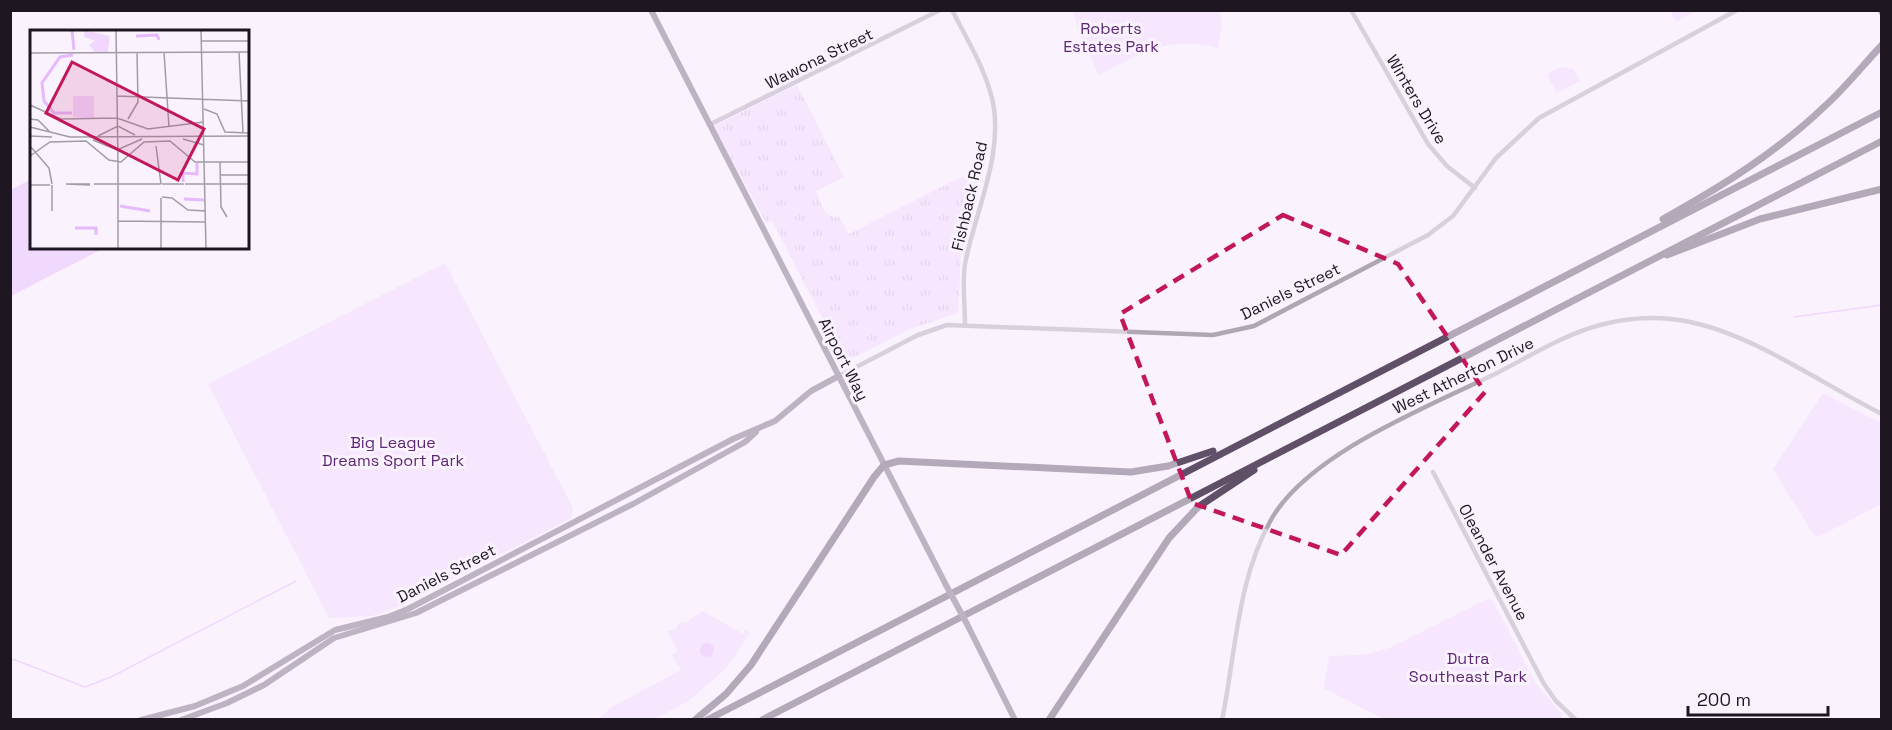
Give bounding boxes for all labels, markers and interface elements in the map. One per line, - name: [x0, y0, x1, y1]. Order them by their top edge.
- park label: Roberts Estates Park: [1063, 18, 1159, 57]
- street label: Wawona Street: [762, 23, 877, 94]
- inset map: [30, 30, 249, 249]
- street label: Winters Drive: [1382, 51, 1452, 148]
- street label: Fishback Road: [947, 139, 992, 253]
- street label: Daniels Street: [1237, 258, 1344, 325]
- street label: Airport Way: [814, 314, 873, 404]
- street label: West Atherton Drive: [1389, 332, 1537, 419]
- park label: Big League Dreams Sport Park: [322, 432, 464, 471]
- street label: Oleander Avenue: [1454, 500, 1533, 624]
- street label: Daniels Street: [393, 539, 499, 607]
- park label: Dutra Southeast Park: [1409, 648, 1528, 687]
- scale bar: [1688, 679, 1828, 717]
- text: 200 m: [1697, 688, 1751, 711]

